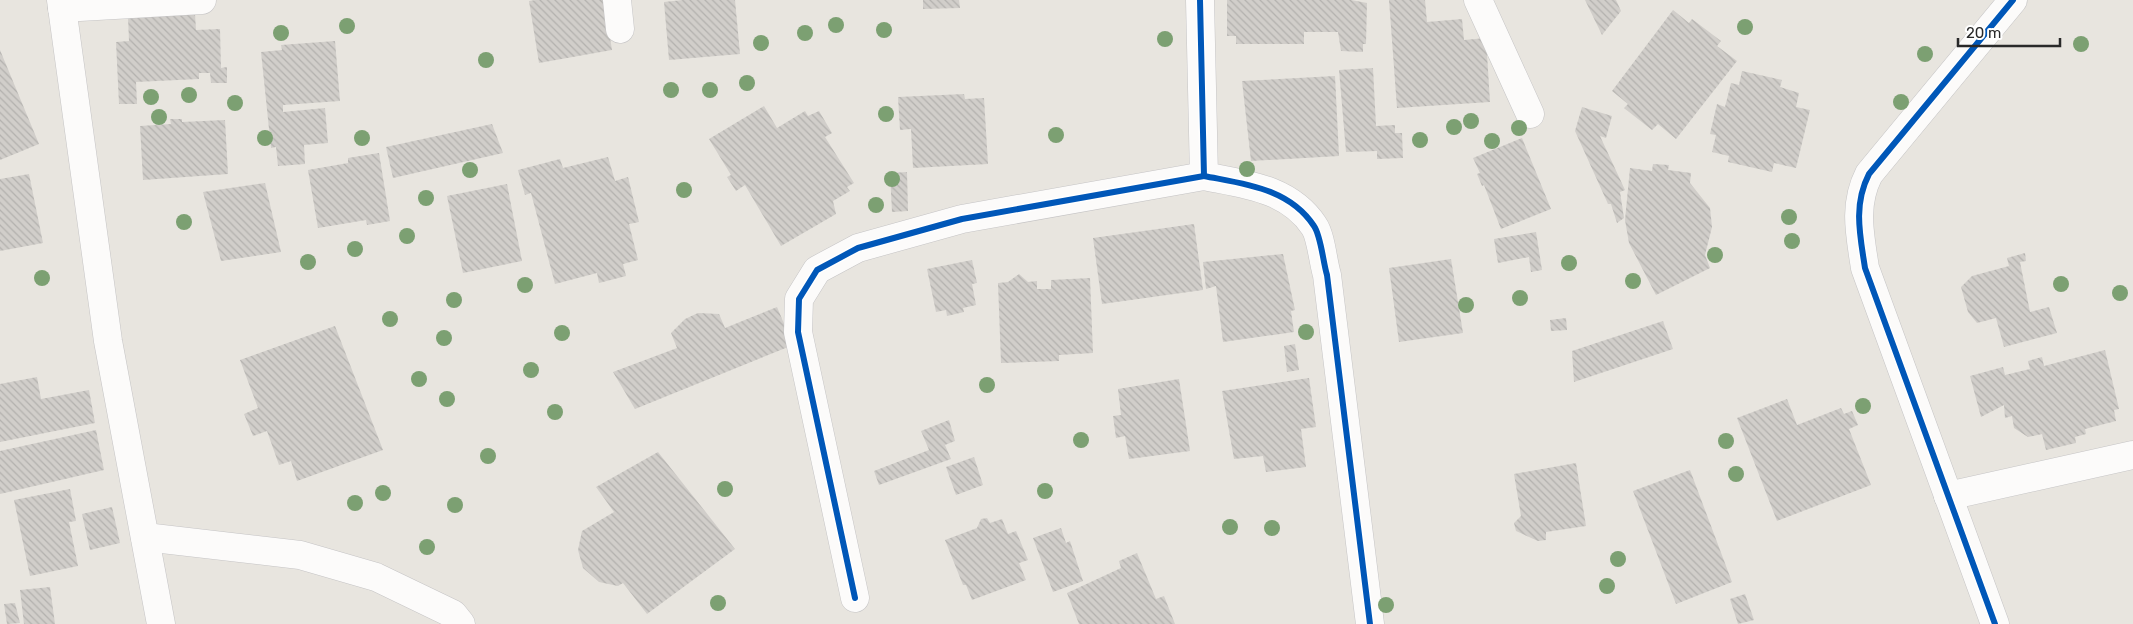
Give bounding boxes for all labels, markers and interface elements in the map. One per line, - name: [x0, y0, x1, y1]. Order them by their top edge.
- scale bar: [1958, 15, 2060, 47]
- text: 20 m: [1966, 24, 2001, 42]

